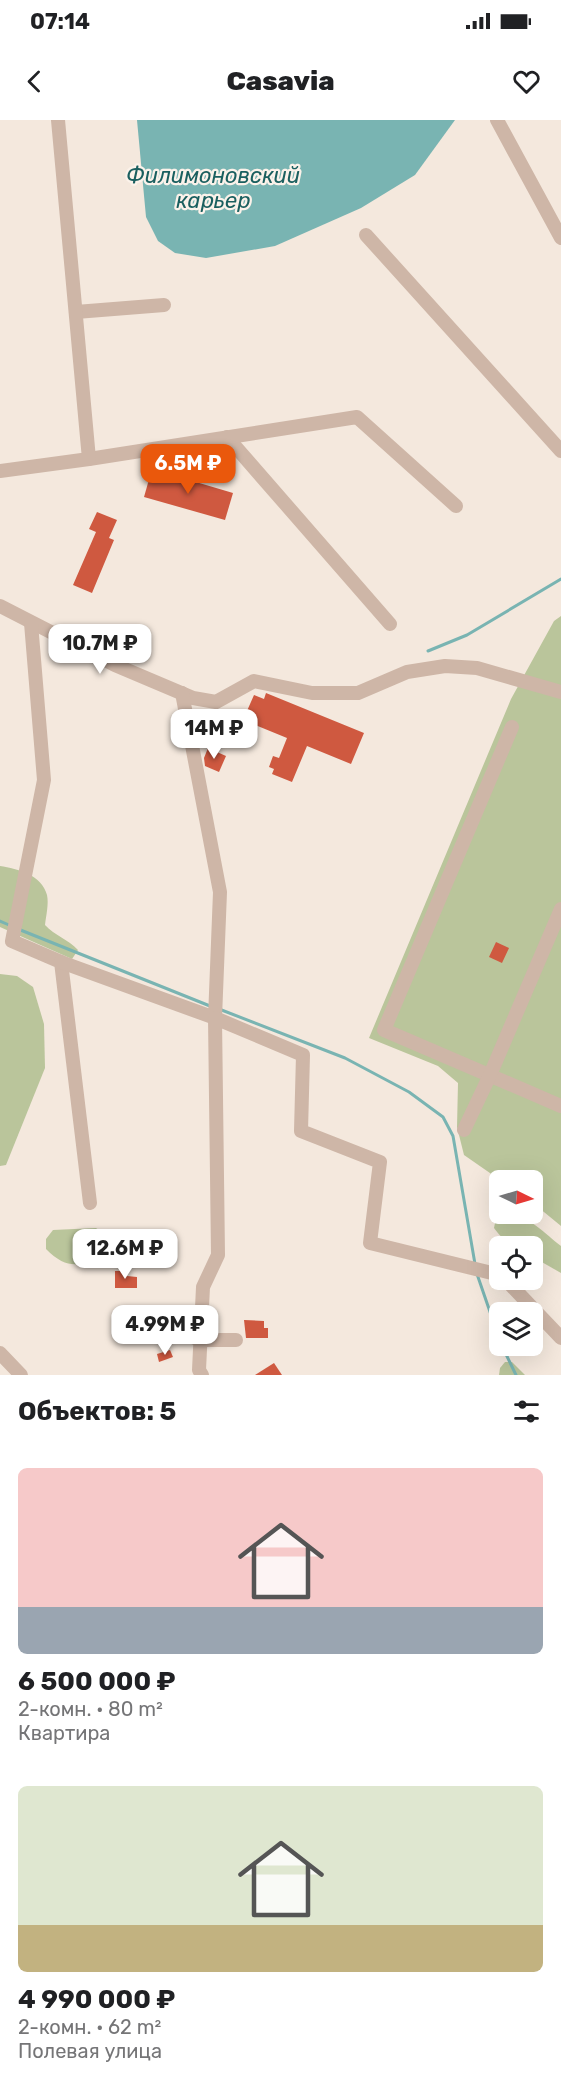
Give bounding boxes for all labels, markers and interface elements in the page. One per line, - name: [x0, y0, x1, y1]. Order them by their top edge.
- text: 07:14: [30, 8, 90, 35]
- icon: back: [18, 65, 51, 98]
- text: Casavia: [226, 65, 335, 97]
- icon: heart: [510, 65, 543, 98]
- water label: Филимоновский карьер: [126, 162, 300, 214]
- pin: 6.5M ₽: [139, 444, 237, 495]
- text: 6.5M ₽: [155, 451, 221, 475]
- pin: 10.7M ₽: [45, 624, 155, 675]
- text: 10.7M ₽: [62, 631, 138, 655]
- pin: 14M ₽: [172, 709, 256, 760]
- text: 14M ₽: [185, 716, 243, 740]
- north arrow: [489, 1170, 543, 1224]
- map controls: [489, 1170, 543, 1356]
- pin: 12.6M ₽: [70, 1229, 180, 1280]
- text: 12.6M ₽: [87, 1236, 163, 1260]
- button: locate: [489, 1236, 543, 1290]
- button: layers: [489, 1302, 543, 1356]
- pin: 4.99M ₽: [110, 1305, 220, 1356]
- text: 4.99M ₽: [125, 1312, 205, 1336]
- icon: filters: [510, 1395, 543, 1428]
- text: Объектов: 5: [18, 1396, 176, 1427]
- icon: home: [227, 1507, 335, 1615]
- text: 6 500 000 ₽: [18, 1666, 175, 1697]
- text: 2-комн. · 80 m²: [18, 1697, 163, 1721]
- text: Квартира: [18, 1721, 110, 1745]
- icon: home: [227, 1825, 335, 1933]
- text: 4 990 000 ₽: [18, 1984, 175, 2015]
- text: 2-комн. · 62 m²: [18, 2015, 161, 2039]
- text: Полевая улица: [18, 2039, 162, 2063]

